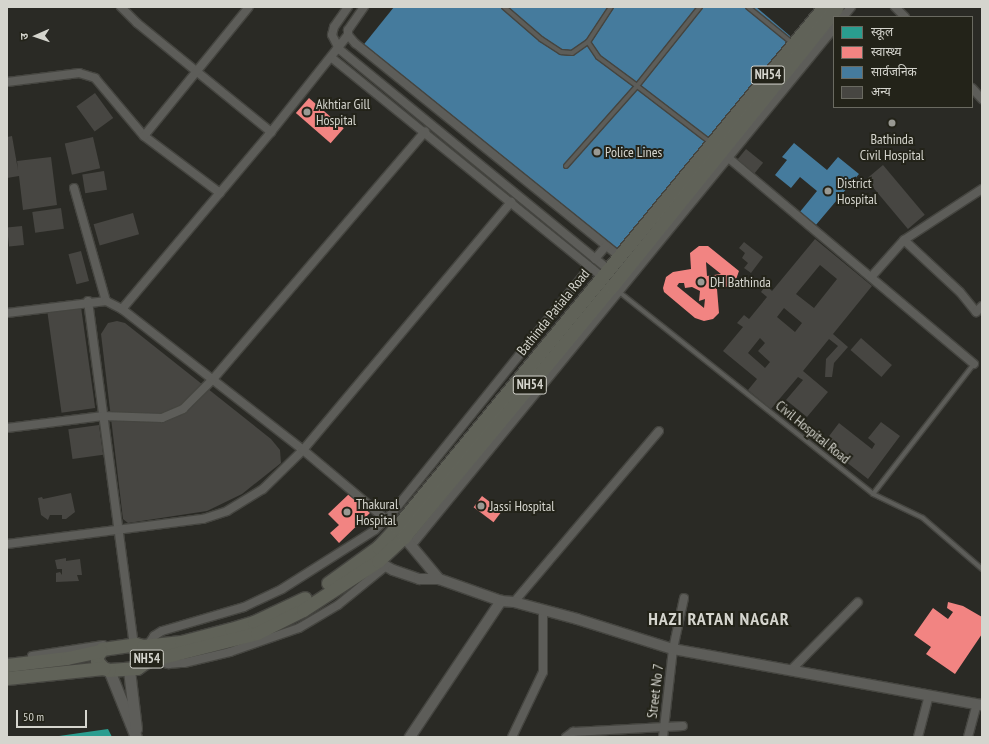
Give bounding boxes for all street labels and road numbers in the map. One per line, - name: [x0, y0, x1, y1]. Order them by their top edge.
- road number: NH54: [750, 64, 786, 86]
- street label: Bathinda Patiala Road: [513, 266, 593, 358]
- road number: NH54: [512, 374, 548, 396]
- street label: Civil Hospital Road: [772, 397, 854, 467]
- road number: NH54: [129, 648, 165, 670]
- street label: Street No 7: [643, 663, 667, 719]

